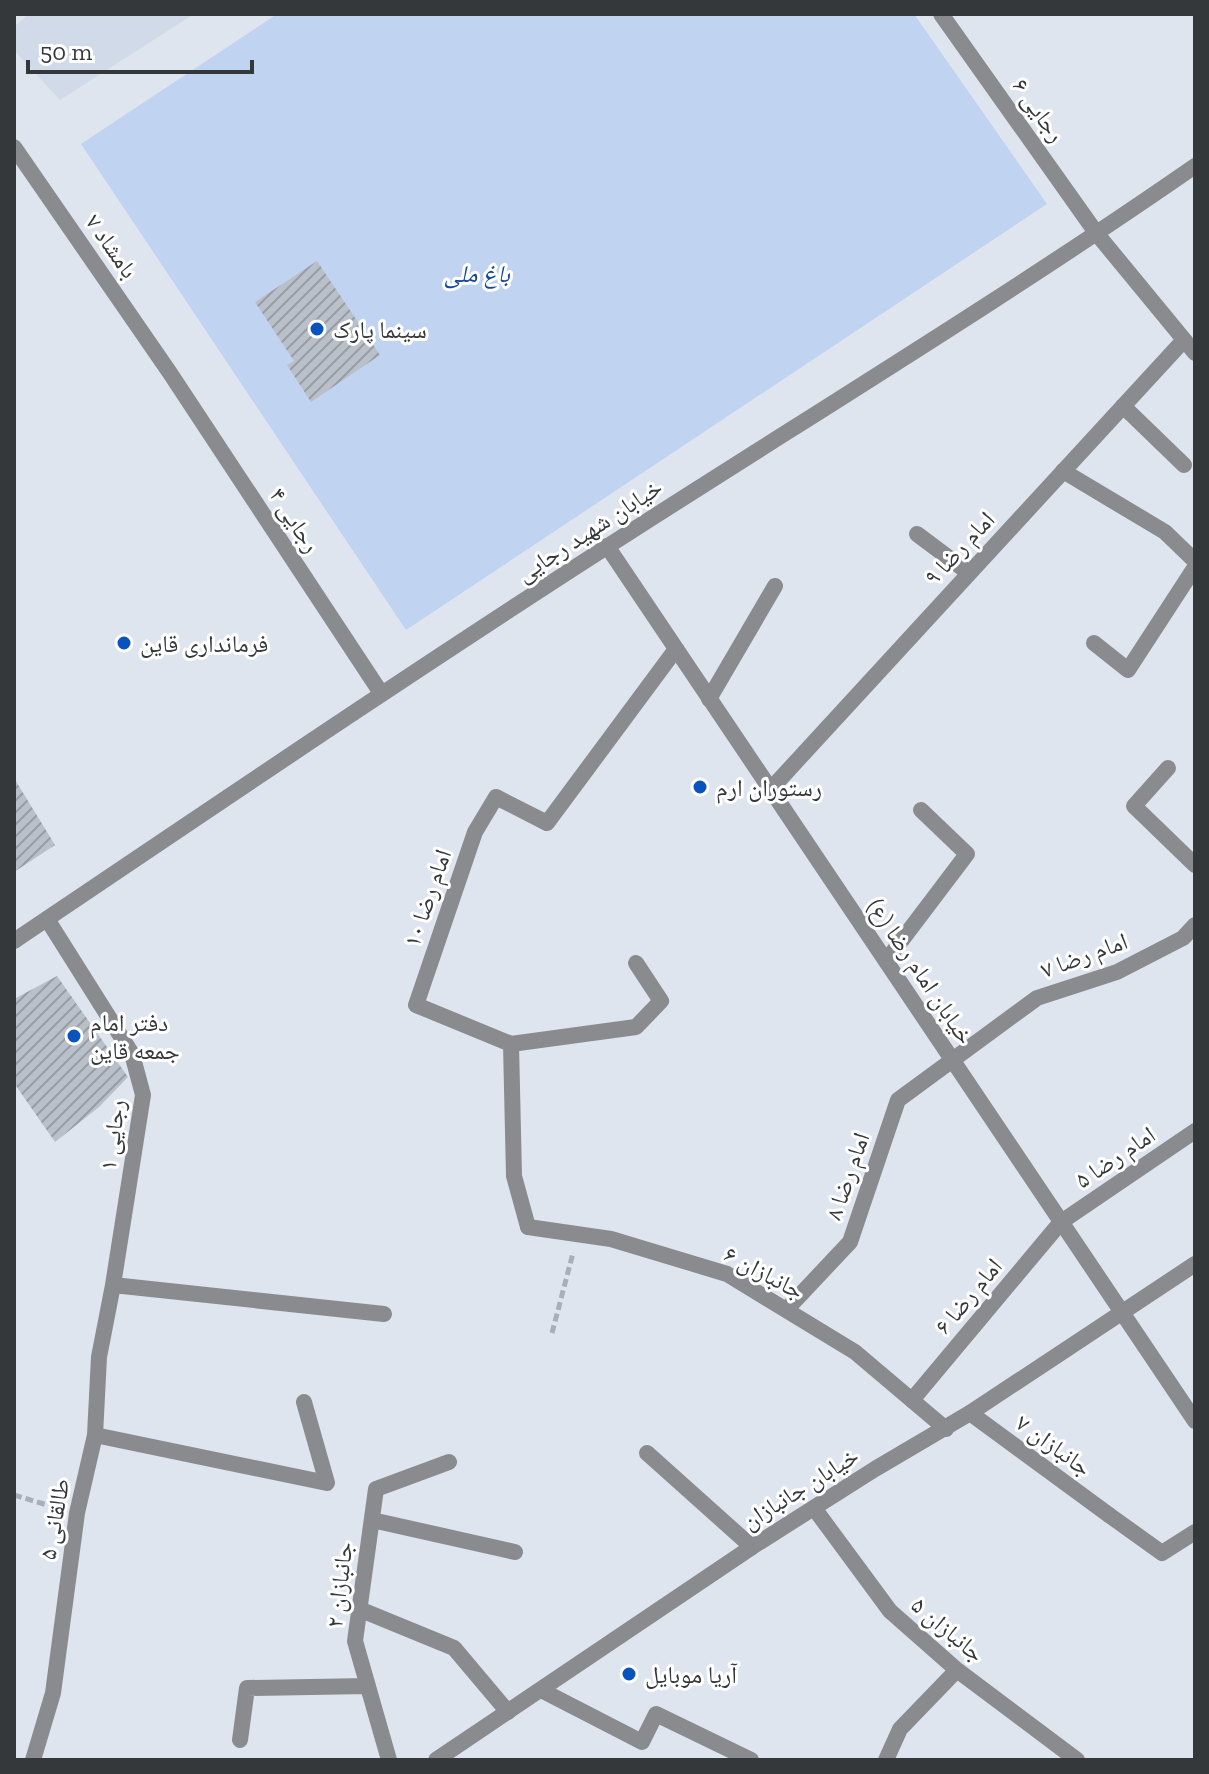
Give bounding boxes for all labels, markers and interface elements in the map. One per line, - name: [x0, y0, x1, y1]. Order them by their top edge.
- scale bar: [28, 24, 252, 74]
- text: 50 m: [40, 37, 93, 66]
- street label: رجایی ۶: [1007, 72, 1071, 148]
- street label: بامشاد ۷: [80, 208, 144, 284]
- park label: باغ ملی: [444, 259, 510, 289]
- place label: سینما پارک: [333, 315, 427, 344]
- marker: سینما پارک: [308, 320, 326, 338]
- street label: خیابان شهید رجایی: [511, 472, 667, 588]
- street label: رجایی ۴: [263, 482, 327, 558]
- street label: امام رضا ۹: [918, 505, 1002, 592]
- place label: فرمانداری قاین: [140, 629, 268, 658]
- marker: فرمانداری قاین: [115, 634, 133, 652]
- place label: رستوران ارم: [716, 773, 822, 804]
- marker: رستوران ارم: [691, 778, 709, 796]
- street label: امام رضا ۱۰: [397, 845, 459, 951]
- street label: خیابان امام رضا (ع): [860, 893, 980, 1050]
- street label: امام رضا ۷: [1037, 926, 1132, 986]
- place label: دفتر امام جمعه قاین: [90, 1008, 180, 1065]
- marker: دفتر امام جمعه قاین: [65, 1027, 83, 1045]
- street label: رجایی ۱: [93, 1098, 131, 1172]
- street label: امام رضا ۵: [1069, 1120, 1162, 1196]
- street label: امام رضا ۸: [819, 1129, 877, 1224]
- street label: جانبازان ۶: [719, 1239, 809, 1305]
- street label: امام رضا ۶: [928, 1252, 1010, 1341]
- street label: جانبازان ۷: [1011, 1408, 1097, 1482]
- street label: خیابان جانبازان: [736, 1441, 864, 1535]
- street label: طالقانی ۵: [33, 1476, 75, 1562]
- street label: جانبازان ۲: [319, 1540, 359, 1630]
- street label: جانبازان ۵: [906, 1590, 990, 1668]
- place label: آریا موبایل: [645, 1660, 738, 1689]
- marker: آریا موبایل: [620, 1665, 638, 1683]

